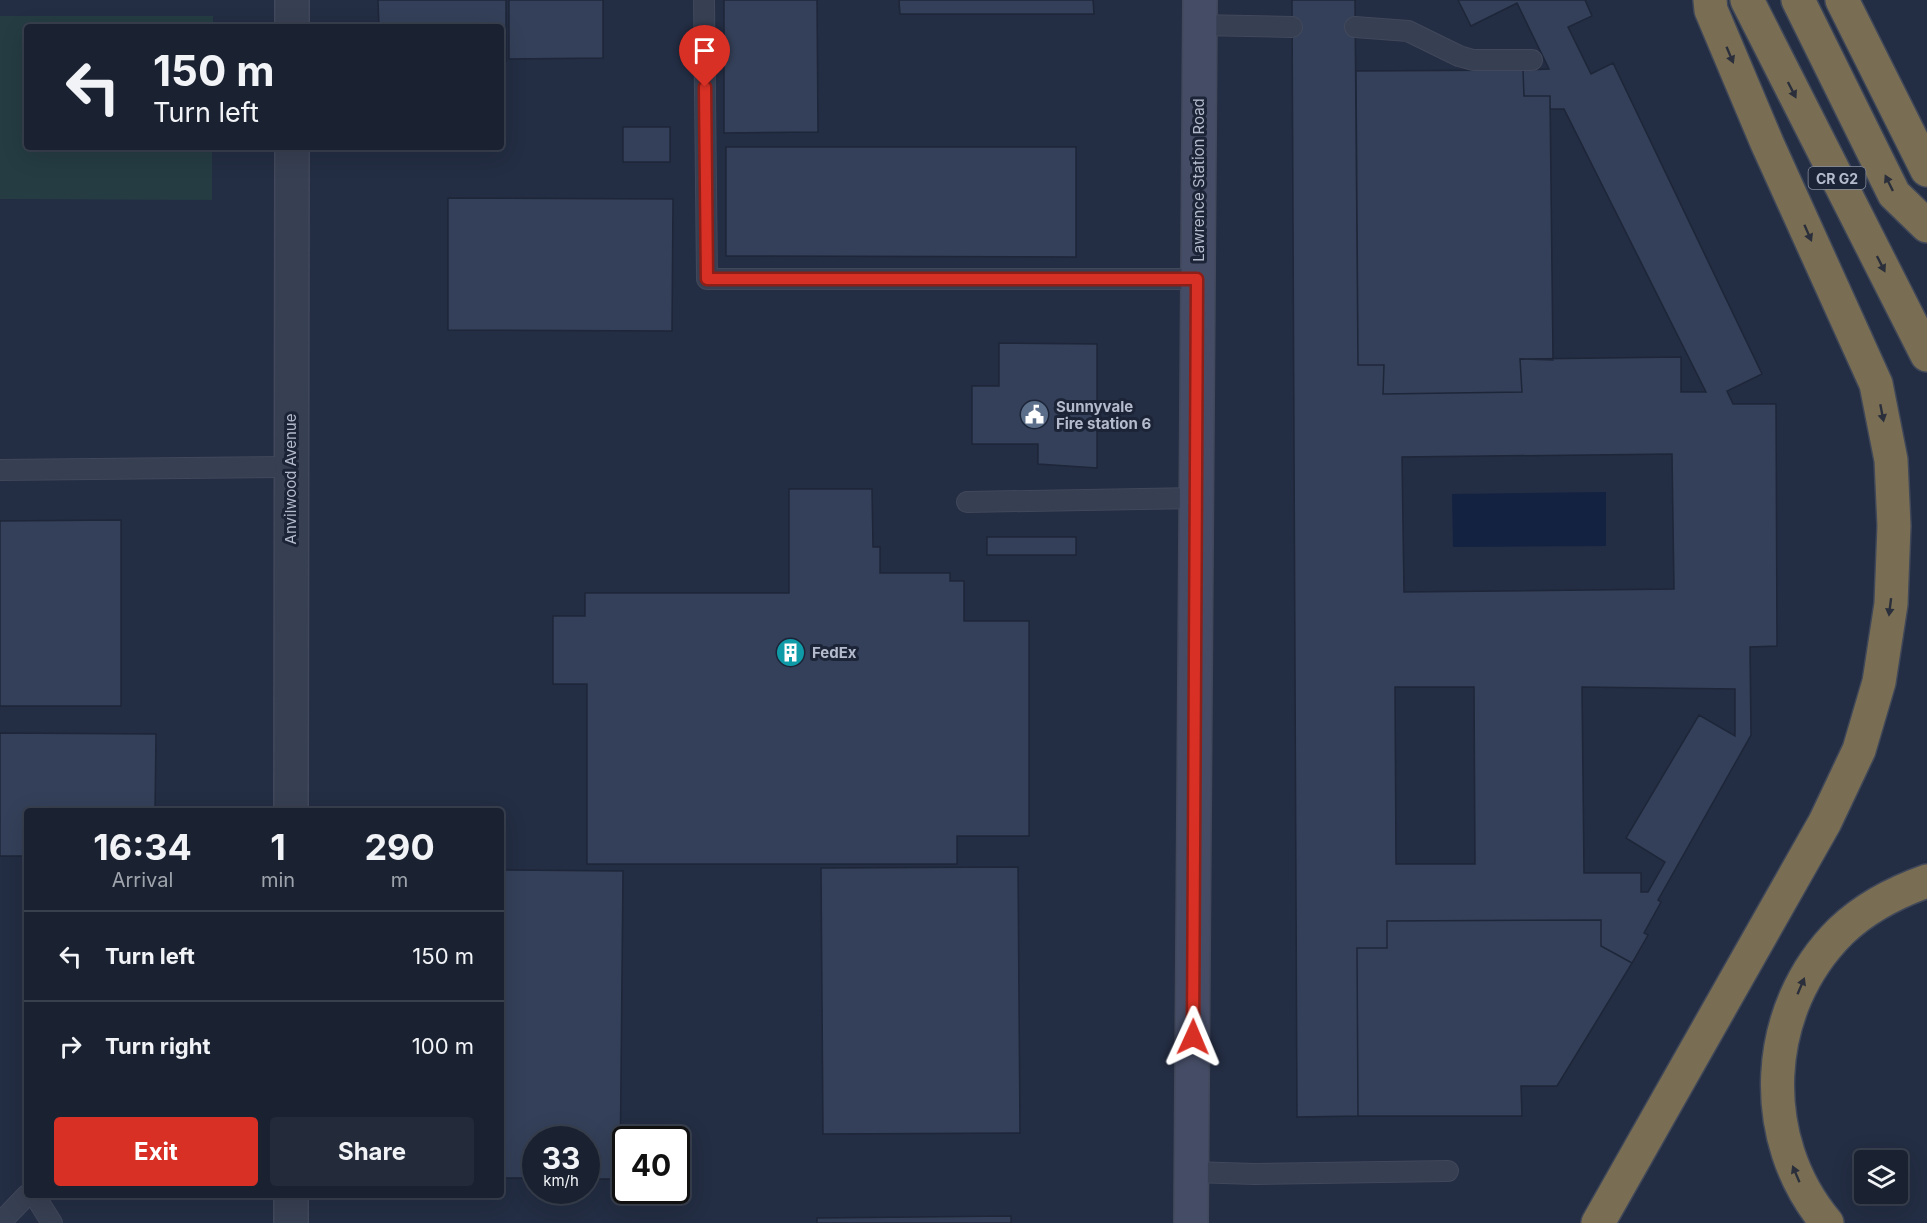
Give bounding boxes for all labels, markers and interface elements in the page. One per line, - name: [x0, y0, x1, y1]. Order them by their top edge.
- pin: [679, 25, 730, 87]
- icon: arrive: [688, 34, 721, 67]
- text: 150 m: [153, 45, 275, 96]
- one-way arrow: [1725, 46, 1735, 64]
- icon: left: [54, 48, 132, 126]
- one-way arrow: [1788, 81, 1797, 98]
- text: Turn left: [153, 96, 259, 129]
- street label: Lawrence Station Road: [1189, 98, 1208, 262]
- road number: CR G2: [1808, 167, 1866, 189]
- one-way arrow: [1884, 174, 1894, 191]
- one-way arrow: [1803, 225, 1812, 242]
- one-way arrow: [1876, 255, 1885, 272]
- place label: Sunnyvale Fire station 6: [1056, 397, 1151, 433]
- public building icon: Sunnyvale Fire station 6: [1019, 399, 1051, 431]
- one-way arrow: [1878, 404, 1887, 423]
- street label: Anvilwood Avenue: [281, 414, 300, 544]
- one-way arrow: [1885, 597, 1895, 616]
- building icon: FedEx: [775, 636, 807, 668]
- place label: FedEx: [812, 643, 857, 662]
- text: 16:34: [93, 825, 192, 869]
- text: 1: [270, 825, 286, 869]
- text: 290: [364, 825, 435, 869]
- text: Arrival: [112, 868, 173, 892]
- text: min: [261, 868, 295, 892]
- text: m: [391, 868, 408, 892]
- icon: left: [54, 940, 87, 973]
- text: Turn left: [105, 943, 195, 969]
- text: 150 m: [412, 943, 474, 969]
- one-way arrow: [1797, 977, 1806, 995]
- position arrow: [1161, 1005, 1225, 1069]
- icon: right: [54, 1030, 87, 1063]
- text: Turn right: [105, 1033, 211, 1059]
- text: 100 m: [412, 1033, 474, 1059]
- button: Exit: [54, 1117, 258, 1186]
- button: Share: [270, 1117, 474, 1186]
- speed limit sign: 40: [612, 1126, 690, 1204]
- text: 33: [542, 1140, 580, 1176]
- map controls: [1854, 1150, 1908, 1204]
- button: layers: [1854, 1150, 1908, 1204]
- one-way arrow: [1791, 1165, 1800, 1183]
- text: km/h: [543, 1171, 579, 1190]

